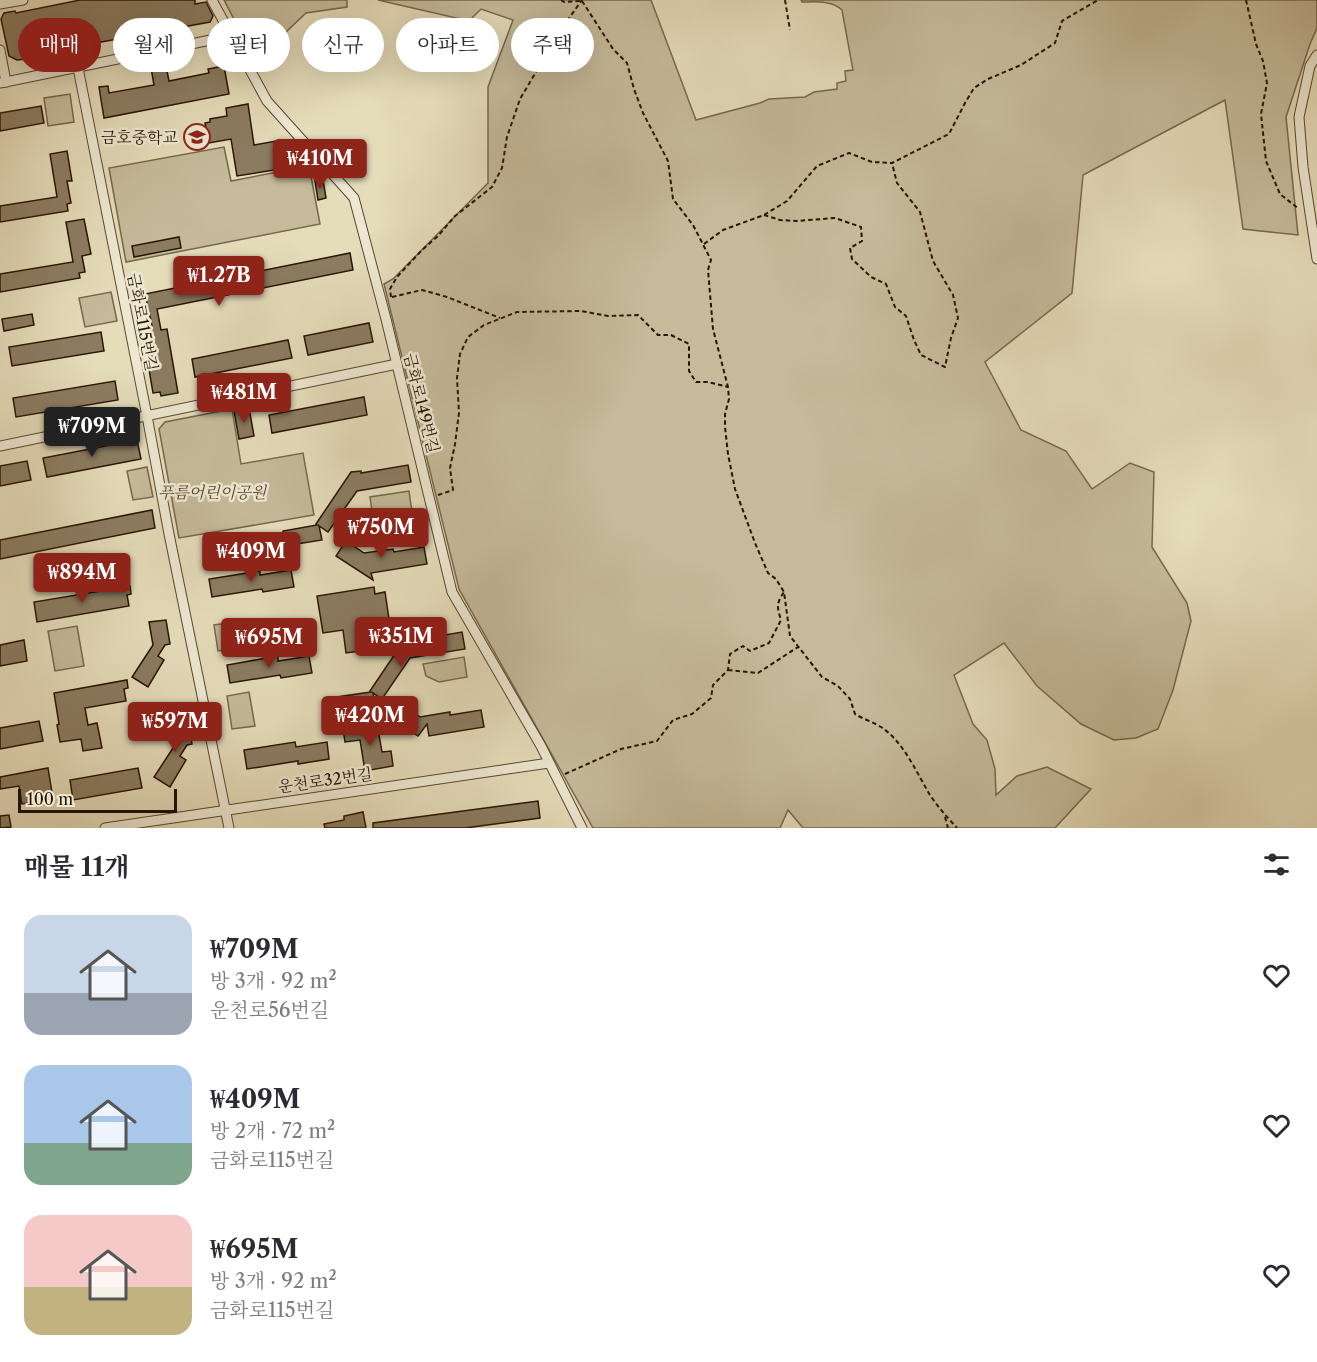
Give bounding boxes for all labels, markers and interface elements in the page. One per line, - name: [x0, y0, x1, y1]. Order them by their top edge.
- chip: 매매: [18, 18, 101, 72]
- chip: 월세: [113, 18, 195, 72]
- chip: 필터: [207, 18, 290, 72]
- chip: 신규: [302, 18, 384, 72]
- chip: 아파트: [396, 18, 499, 72]
- chip: 주택: [511, 18, 594, 72]
- school or university icon: 금호중학교: [182, 122, 212, 152]
- place label: 금호중학교: [101, 127, 178, 147]
- pin: ₩410M: [278, 139, 362, 190]
- text: ₩410M: [287, 146, 353, 170]
- pin: ₩1.27B: [170, 256, 268, 307]
- text: ₩1.27B: [187, 263, 251, 287]
- street label: 금화로115번길: [124, 271, 162, 373]
- street label: 금화로149번길: [400, 351, 444, 455]
- pin: ₩481M: [202, 373, 286, 424]
- text: ₩481M: [211, 380, 277, 404]
- pin: ₩709M: [50, 407, 134, 458]
- text: ₩709M: [58, 414, 126, 438]
- park label: 푸름어린이공원: [158, 482, 268, 502]
- pin: ₩750M: [339, 508, 423, 559]
- text: ₩750M: [347, 515, 415, 539]
- pin: ₩409M: [209, 532, 293, 583]
- text: ₩409M: [216, 539, 286, 563]
- pin: ₩894M: [40, 553, 124, 604]
- text: ₩894M: [47, 560, 117, 584]
- pin: ₩351M: [359, 617, 443, 668]
- pin: ₩695M: [227, 618, 311, 669]
- text: ₩351M: [369, 624, 433, 648]
- text: ₩695M: [235, 625, 303, 649]
- pin: ₩420M: [328, 696, 412, 747]
- pin: ₩597M: [133, 702, 217, 753]
- text: ₩420M: [335, 703, 405, 727]
- text: ₩597M: [142, 709, 208, 733]
- street label: 운천로32번길: [276, 763, 374, 797]
- scale bar: [18, 786, 177, 814]
- text: 100 m: [27, 789, 73, 809]
- icon: filters: [1260, 848, 1293, 881]
- text: 매물 11개: [24, 851, 129, 883]
- text: ₩709M: [210, 933, 299, 965]
- icon: home: [72, 939, 144, 1011]
- icon: heart: [1260, 959, 1293, 992]
- text: 방 3개 · 92 m²: [210, 969, 337, 993]
- text: 운천로56번길: [210, 998, 329, 1022]
- text: ₩409M: [210, 1083, 300, 1115]
- icon: home: [72, 1089, 144, 1161]
- icon: heart: [1260, 1109, 1293, 1142]
- text: 방 2개 · 72 m²: [210, 1119, 335, 1143]
- text: 금화로115번길: [210, 1148, 334, 1172]
- text: ₩695M: [210, 1233, 298, 1265]
- icon: home: [72, 1239, 144, 1311]
- icon: heart: [1260, 1259, 1293, 1292]
- text: 방 3개 · 92 m²: [210, 1269, 337, 1293]
- text: 금화로115번길: [210, 1298, 334, 1322]

